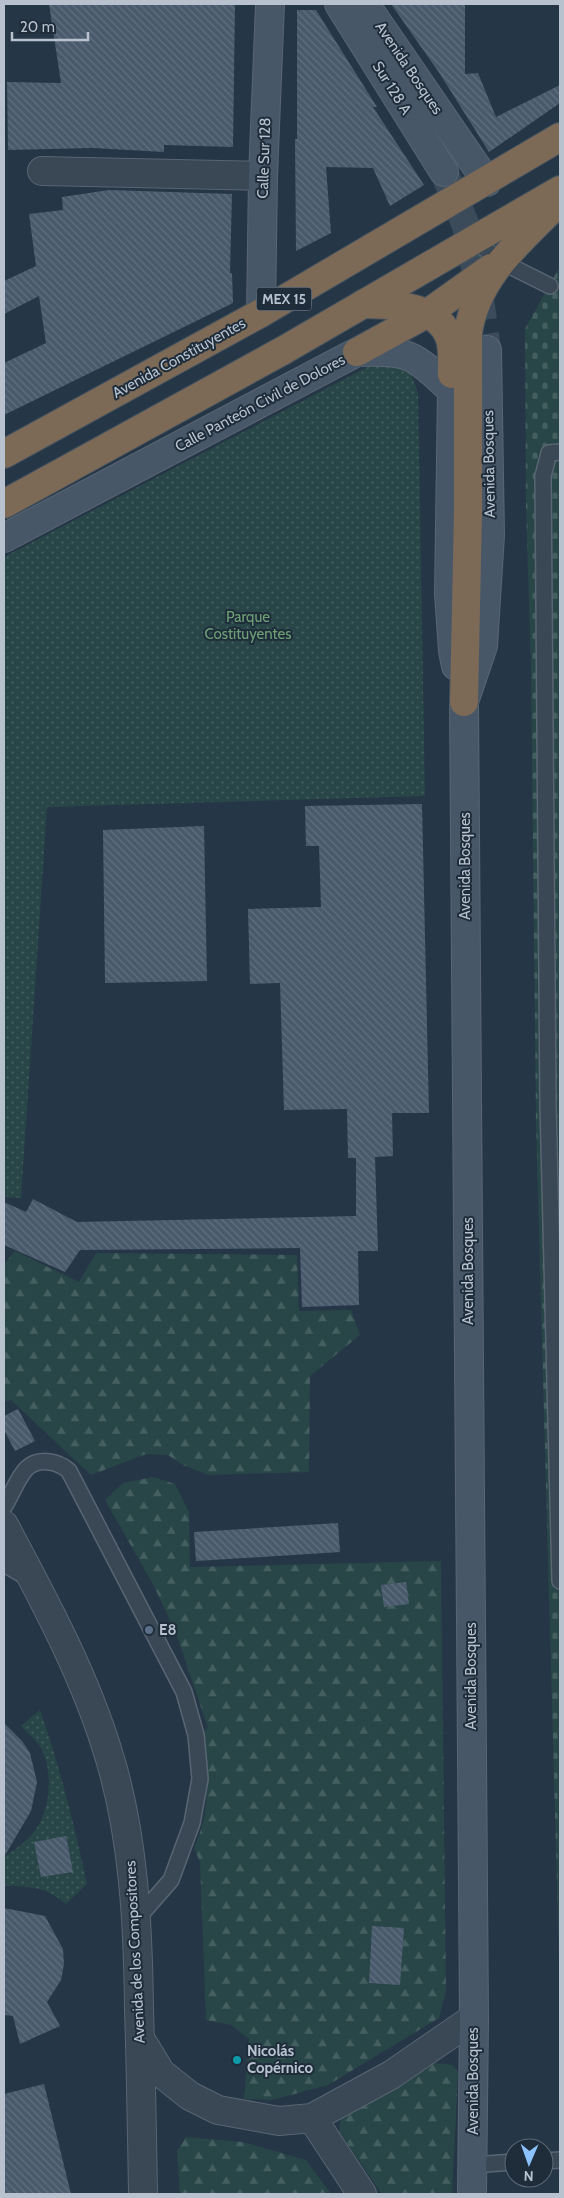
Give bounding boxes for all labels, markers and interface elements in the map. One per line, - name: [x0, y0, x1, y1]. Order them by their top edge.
- scale bar: [12, 10, 89, 42]
- text: 20 m: [20, 18, 55, 36]
- street label: Avenida Bosques: [371, 18, 447, 118]
- street label: Sur 128 A: [369, 58, 416, 118]
- street label: Calle Sur 128: [254, 117, 274, 199]
- road number: MEX 15: [256, 288, 312, 310]
- street label: Avenida Constituyentes: [109, 314, 249, 402]
- street label: Calle Panteón Civil de Dolores: [172, 350, 348, 456]
- street label: Avenida Bosques: [479, 410, 499, 518]
- park label: Parque Costituyentes: [205, 608, 291, 643]
- street label: Avenida Bosques: [456, 812, 474, 920]
- street label: Avenida Bosques: [459, 1217, 477, 1325]
- place label: E8: [159, 1621, 177, 1639]
- street label: Avenida Bosques: [462, 1622, 480, 1730]
- marker: E8: [143, 1624, 155, 1636]
- street label: Avenida de los Compositores: [121, 1860, 149, 2044]
- street label: Avenida Bosques: [464, 2027, 482, 2135]
- place label: Nicolás Copérnico: [247, 2042, 313, 2077]
- marker: Nicolás Copérnico: [231, 2054, 243, 2066]
- north arrow: [504, 2138, 554, 2188]
- text: N: [523, 2167, 534, 2185]

